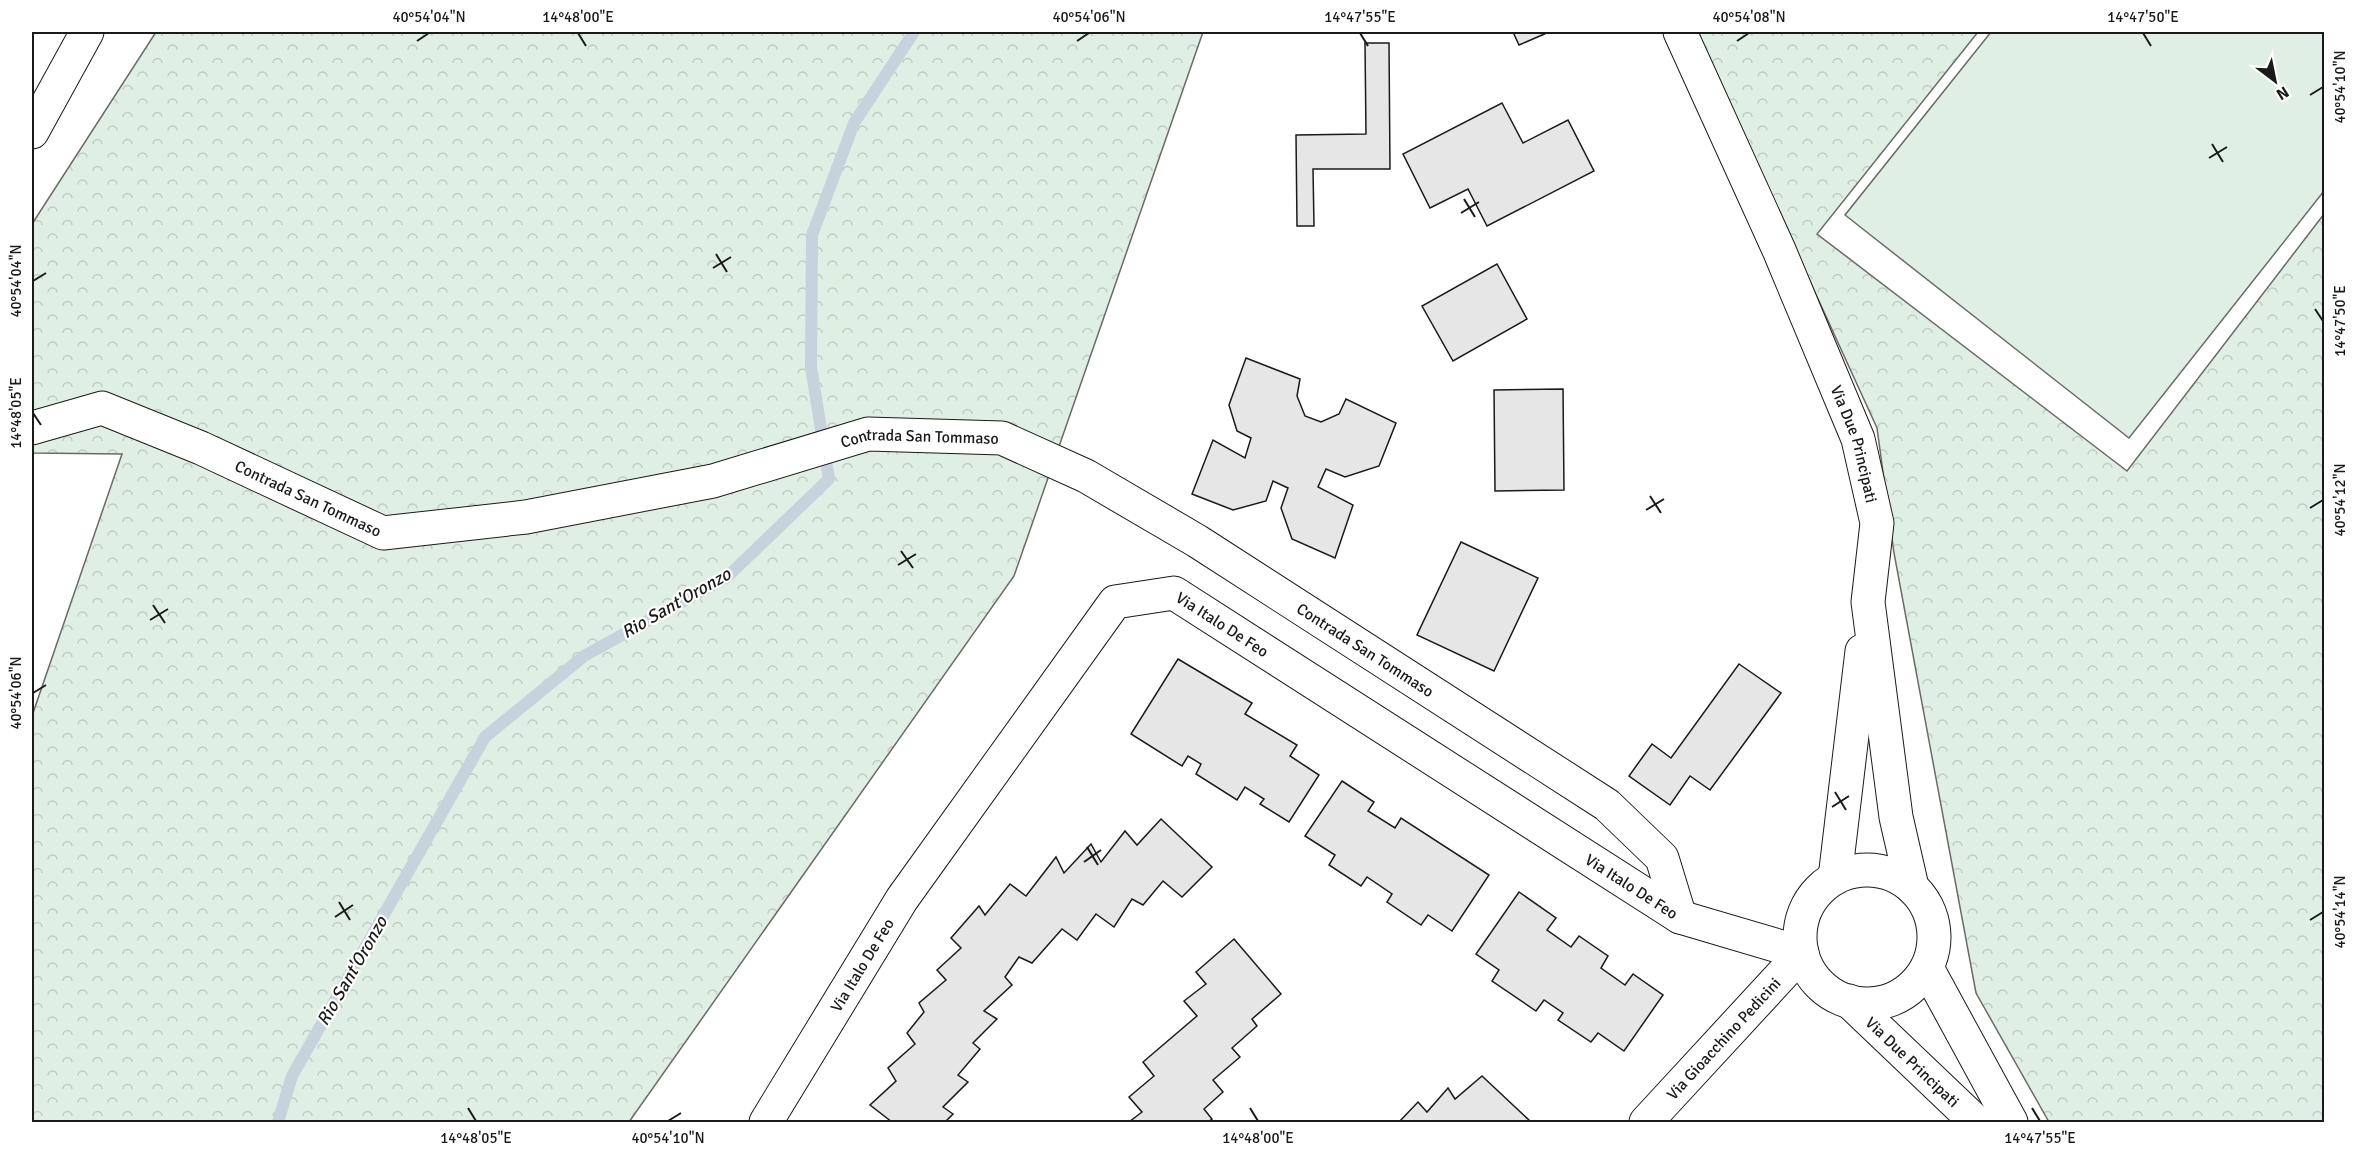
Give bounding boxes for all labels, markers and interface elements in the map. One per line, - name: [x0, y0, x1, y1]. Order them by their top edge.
- text: 40°54'04"N: [392, 8, 466, 26]
- text: 14°48'00"E: [542, 8, 614, 26]
- text: 40°54'06"N: [1052, 8, 1126, 26]
- text: 14°47'55"E: [1324, 8, 1396, 26]
- text: 40°54'08"N: [1712, 8, 1786, 26]
- text: 14°47'50"E: [2107, 8, 2179, 26]
- text: 40°54'10"N: [2331, 50, 2349, 124]
- north arrow: [2245, 51, 2305, 111]
- text: N: [2272, 81, 2292, 104]
- text: 40°54'04"N: [7, 244, 25, 318]
- text: 14°47'50"E: [2331, 285, 2349, 357]
- text: 14°48'05"E: [7, 377, 25, 449]
- street label: Via Due Principati: [1826, 382, 1881, 505]
- street label: Contrada San Tommaso: [838, 425, 999, 453]
- street label: Contrada San Tommaso: [231, 456, 384, 542]
- text: 40°54'12"N: [2331, 463, 2349, 537]
- water label: Rio Sant'Oronzo: [617, 562, 736, 643]
- street label: Via Italo De Feo: [1172, 588, 1272, 662]
- street label: Contrada San Tommaso: [1293, 599, 1437, 702]
- text: 40°54'06"N: [7, 656, 25, 730]
- street label: Via Italo De Feo: [1581, 850, 1681, 924]
- text: 40°54'14"N: [2331, 875, 2349, 949]
- water label: Rio Sant'Oronzo: [312, 911, 393, 1030]
- street label: Via Italo De Feo: [826, 915, 899, 1016]
- street label: Via Gioacchino Pedicini: [1663, 974, 1785, 1104]
- street label: Via Due Principati: [1861, 1013, 1963, 1112]
- text: 14°48'05"E: [440, 1129, 512, 1147]
- text: 40°54'10"N: [631, 1129, 705, 1147]
- text: 14°48'00"E: [1222, 1129, 1294, 1147]
- text: 14°47'55"E: [2004, 1129, 2076, 1147]

